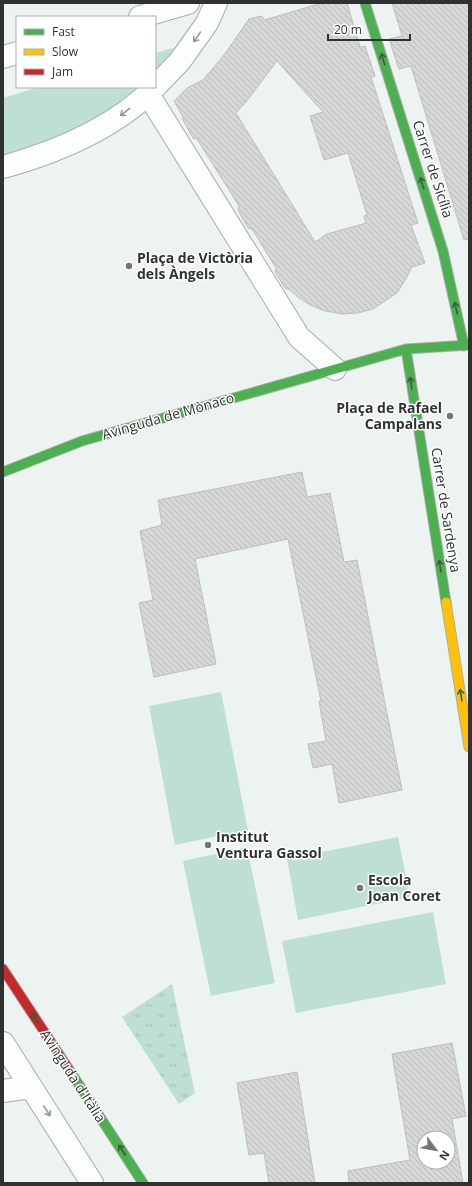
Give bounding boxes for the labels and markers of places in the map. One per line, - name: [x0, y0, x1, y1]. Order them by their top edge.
- place label: Plaça de Victòria dels Àngels: [137, 248, 253, 283]
- marker: Plaça de Victòria dels Àngels: [124, 261, 134, 271]
- place label: Plaça de Rafael Campalans: [336, 398, 442, 433]
- marker: Plaça de Rafael Campalans: [445, 411, 455, 421]
- place label: Institut Ventura Gassol: [216, 827, 322, 862]
- marker: Institut Ventura Gassol: [203, 840, 213, 850]
- place label: Escola Joan Coret: [366, 870, 441, 905]
- marker: Escola Joan Coret: [355, 883, 365, 893]

